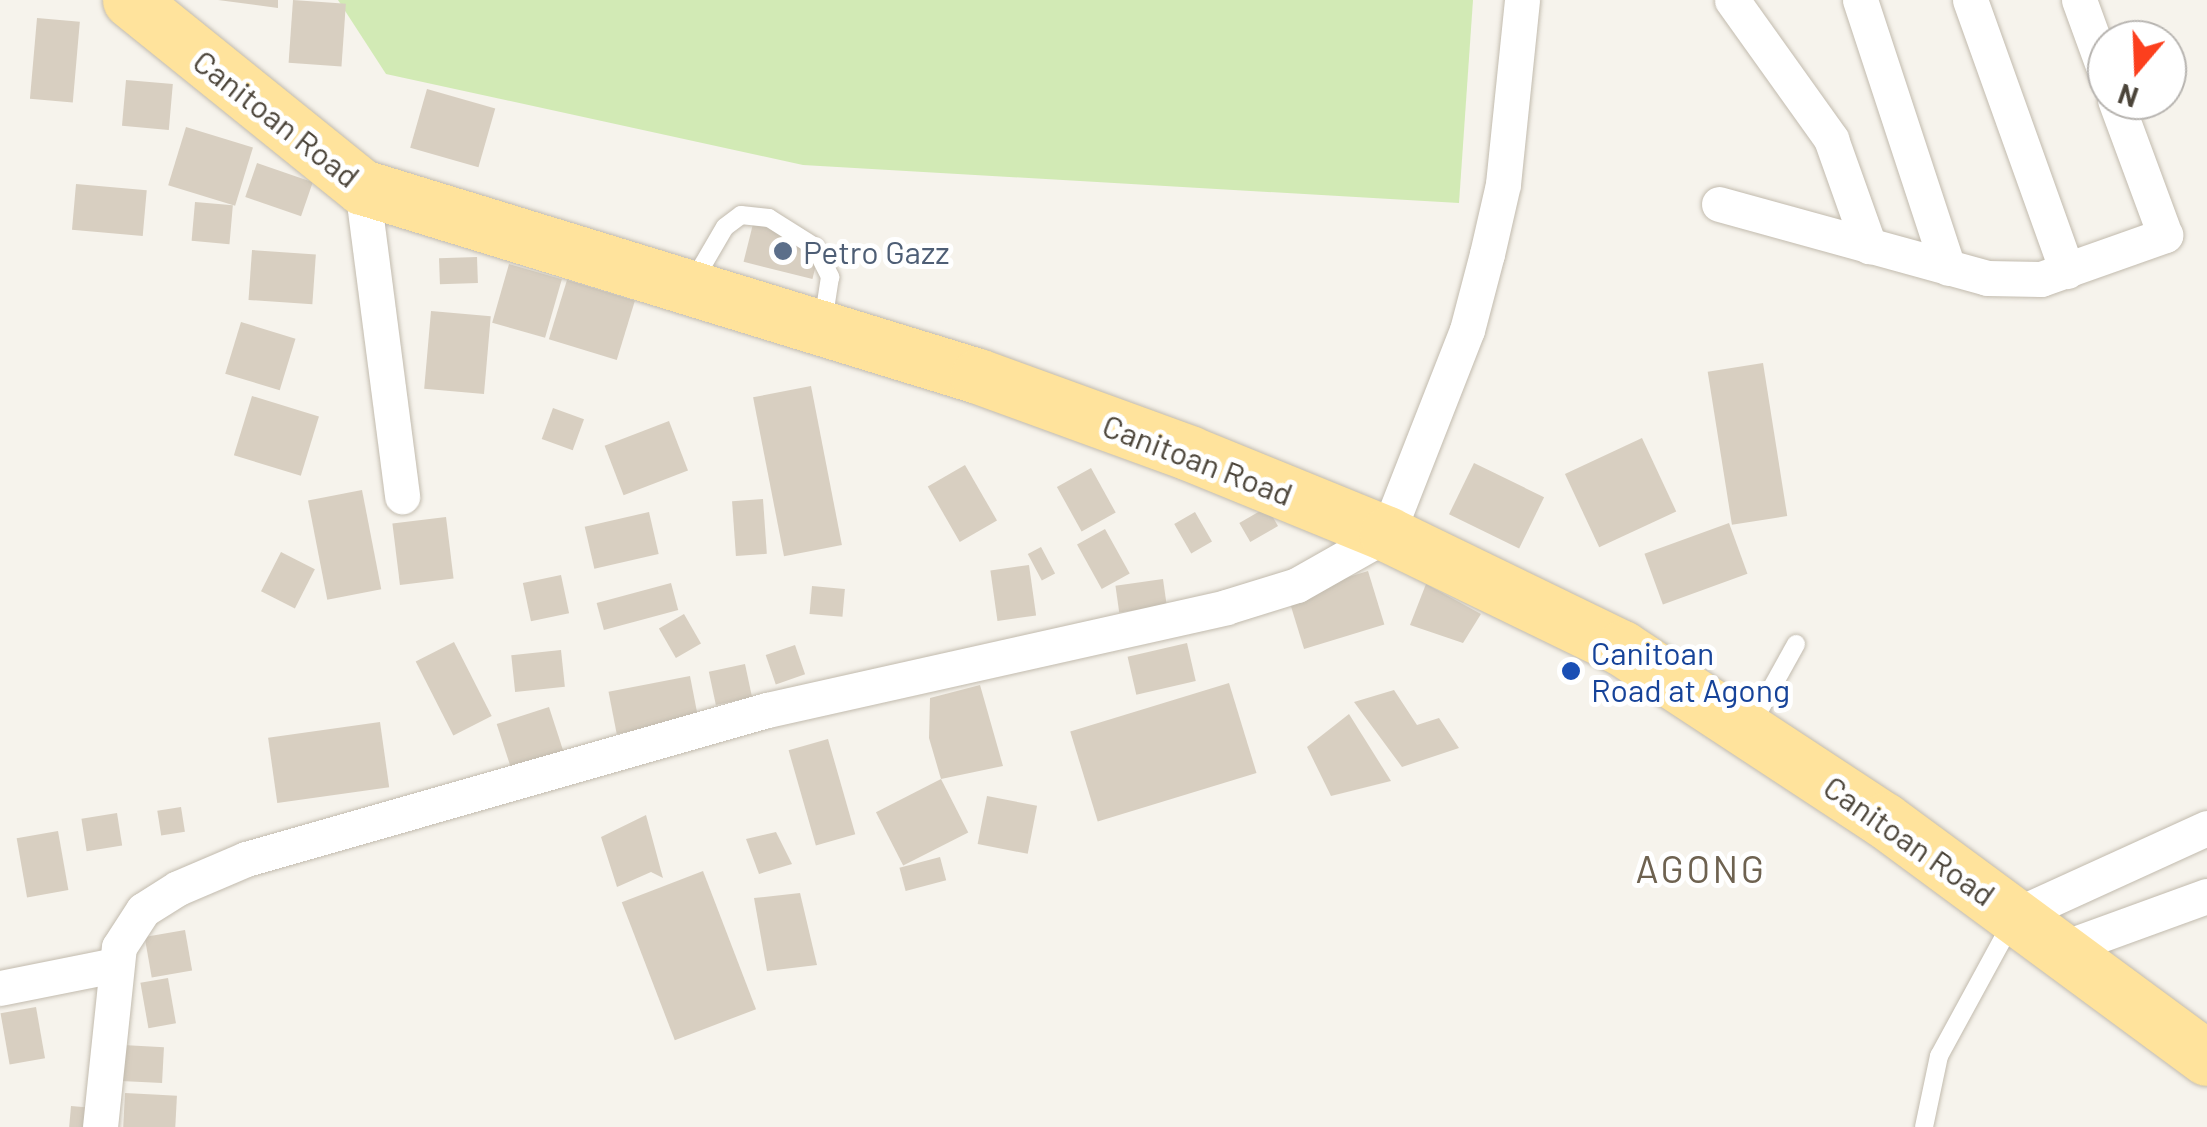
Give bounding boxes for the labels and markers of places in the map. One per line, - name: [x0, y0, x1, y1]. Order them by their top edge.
- place label: Petro Gazz: [803, 232, 949, 270]
- marker: Petro Gazz: [772, 240, 794, 262]
- place label: Canitoan Road at Agong: [1591, 634, 1790, 709]
- marker: Canitoan Road at Agong: [1560, 660, 1582, 682]

